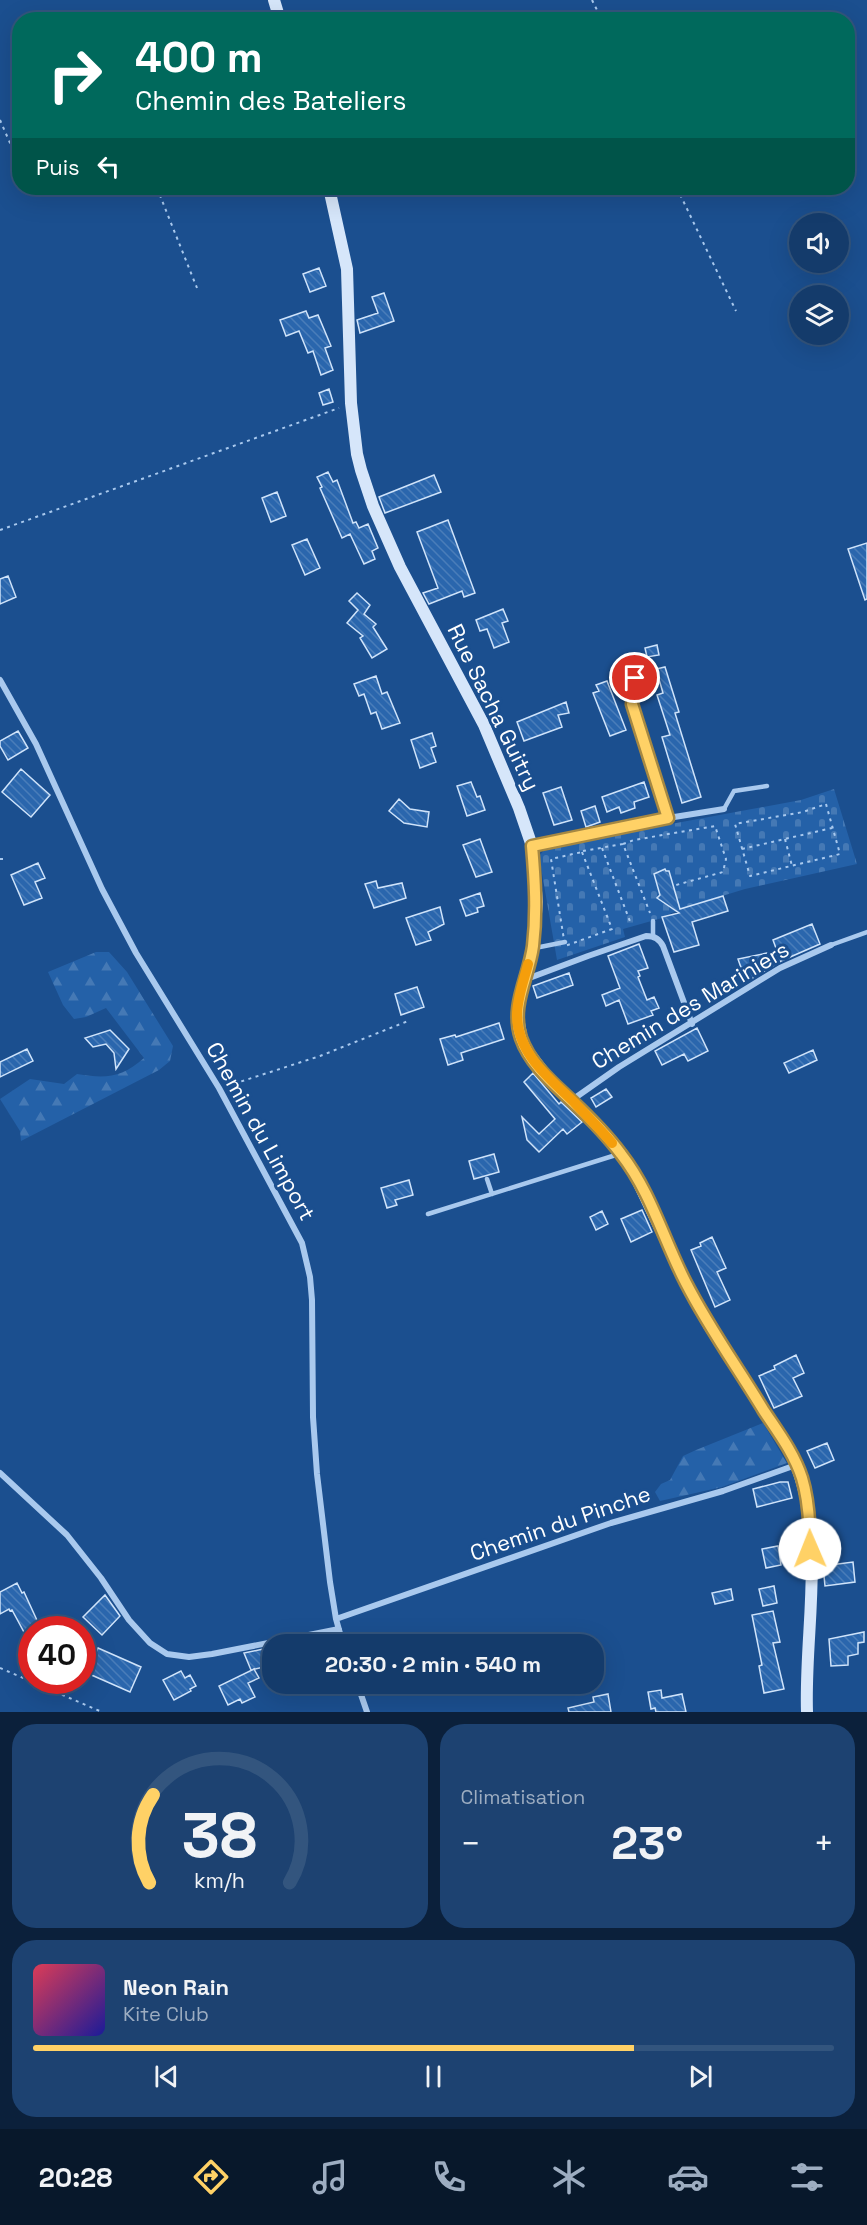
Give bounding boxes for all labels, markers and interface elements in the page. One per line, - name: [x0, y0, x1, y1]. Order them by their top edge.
- text: 400 m: [135, 31, 263, 84]
- icon: right: [36, 36, 114, 114]
- text: Chemin des Bateliers: [135, 83, 407, 118]
- icon: left: [92, 150, 125, 183]
- text: Puis: [36, 153, 80, 181]
- map controls: [789, 213, 849, 345]
- button: sound: [789, 213, 849, 273]
- button: layers: [789, 285, 849, 345]
- street label: Rue Sacha Guitry: [442, 619, 546, 795]
- pin: [609, 652, 660, 703]
- icon: arrive: [618, 661, 651, 694]
- street label: Chemin des Mariniers: [586, 935, 794, 1075]
- street label: Chemin du Limport: [200, 1037, 322, 1225]
- street label: Chemin du Pinche: [466, 1479, 654, 1567]
- position arrow: [778, 1517, 842, 1581]
- speed limit sign: 40: [18, 1616, 96, 1694]
- text: 20:30 · 2 min · 540 m: [325, 1650, 541, 1678]
- text: Climatisation: [461, 1784, 585, 1810]
- text: 38: [182, 1796, 257, 1875]
- text: 23°: [611, 1815, 683, 1872]
- text: −: [461, 1823, 481, 1865]
- text: +: [814, 1823, 834, 1865]
- text: km/h: [194, 1867, 245, 1894]
- text: Neon Rain: [123, 1973, 229, 2001]
- text: Kite Club: [123, 2001, 209, 2027]
- icon: previous: [150, 2060, 183, 2093]
- icon: pause: [417, 2060, 450, 2093]
- icon: next: [684, 2060, 717, 2093]
- icon: directions: [190, 2156, 232, 2198]
- icon: music: [309, 2156, 351, 2198]
- icon: phone: [428, 2156, 470, 2198]
- icon: climate: [548, 2156, 590, 2198]
- icon: car: [667, 2156, 709, 2198]
- icon: filters: [786, 2156, 828, 2198]
- text: 20:28: [39, 2160, 112, 2195]

